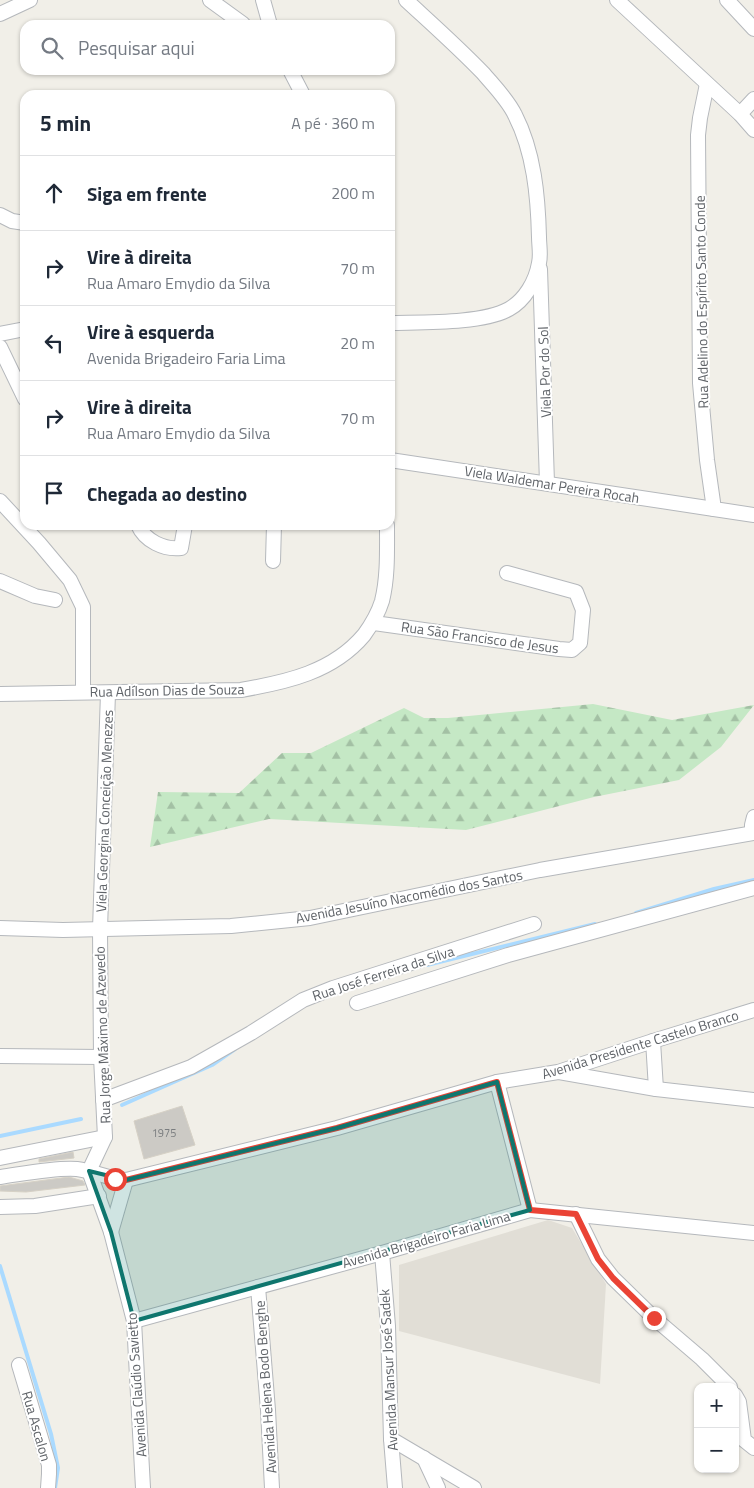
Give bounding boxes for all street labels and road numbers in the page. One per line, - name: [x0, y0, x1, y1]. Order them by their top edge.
- street label: Rua Adelino do Espírito Santo Conde: [689, 195, 713, 409]
- street label: Viela Por do Sol: [532, 326, 556, 418]
- street label: Viela Waldemar Pereira Rocah: [463, 460, 641, 508]
- street label: Rua São Francisco de Jesus: [400, 616, 560, 658]
- street label: Rua Adílson Dias de Souza: [89, 678, 245, 702]
- street label: Viela Georgina Conceição Menezes: [90, 709, 118, 913]
- street label: Avenida Jesuíno Nacomédio dos Santos: [294, 864, 524, 928]
- street label: Rua José Ferreira da Silva: [309, 940, 457, 1006]
- street label: Rua Jorge Máximo de Azevedo: [88, 946, 116, 1124]
- street label: Avenida Presidente Castelo Branco: [539, 1004, 741, 1084]
- street label: Avenida Brigadeiro Faria Lima: [340, 1205, 512, 1273]
- street label: Avenida Mansur José Sadek: [373, 1288, 403, 1451]
- street label: Avenida Helena Bodo Benghe: [248, 1300, 282, 1474]
- street label: Avenida Claúdio Savietto: [120, 1312, 152, 1458]
- street label: Rua Ascalon: [17, 1388, 57, 1464]

